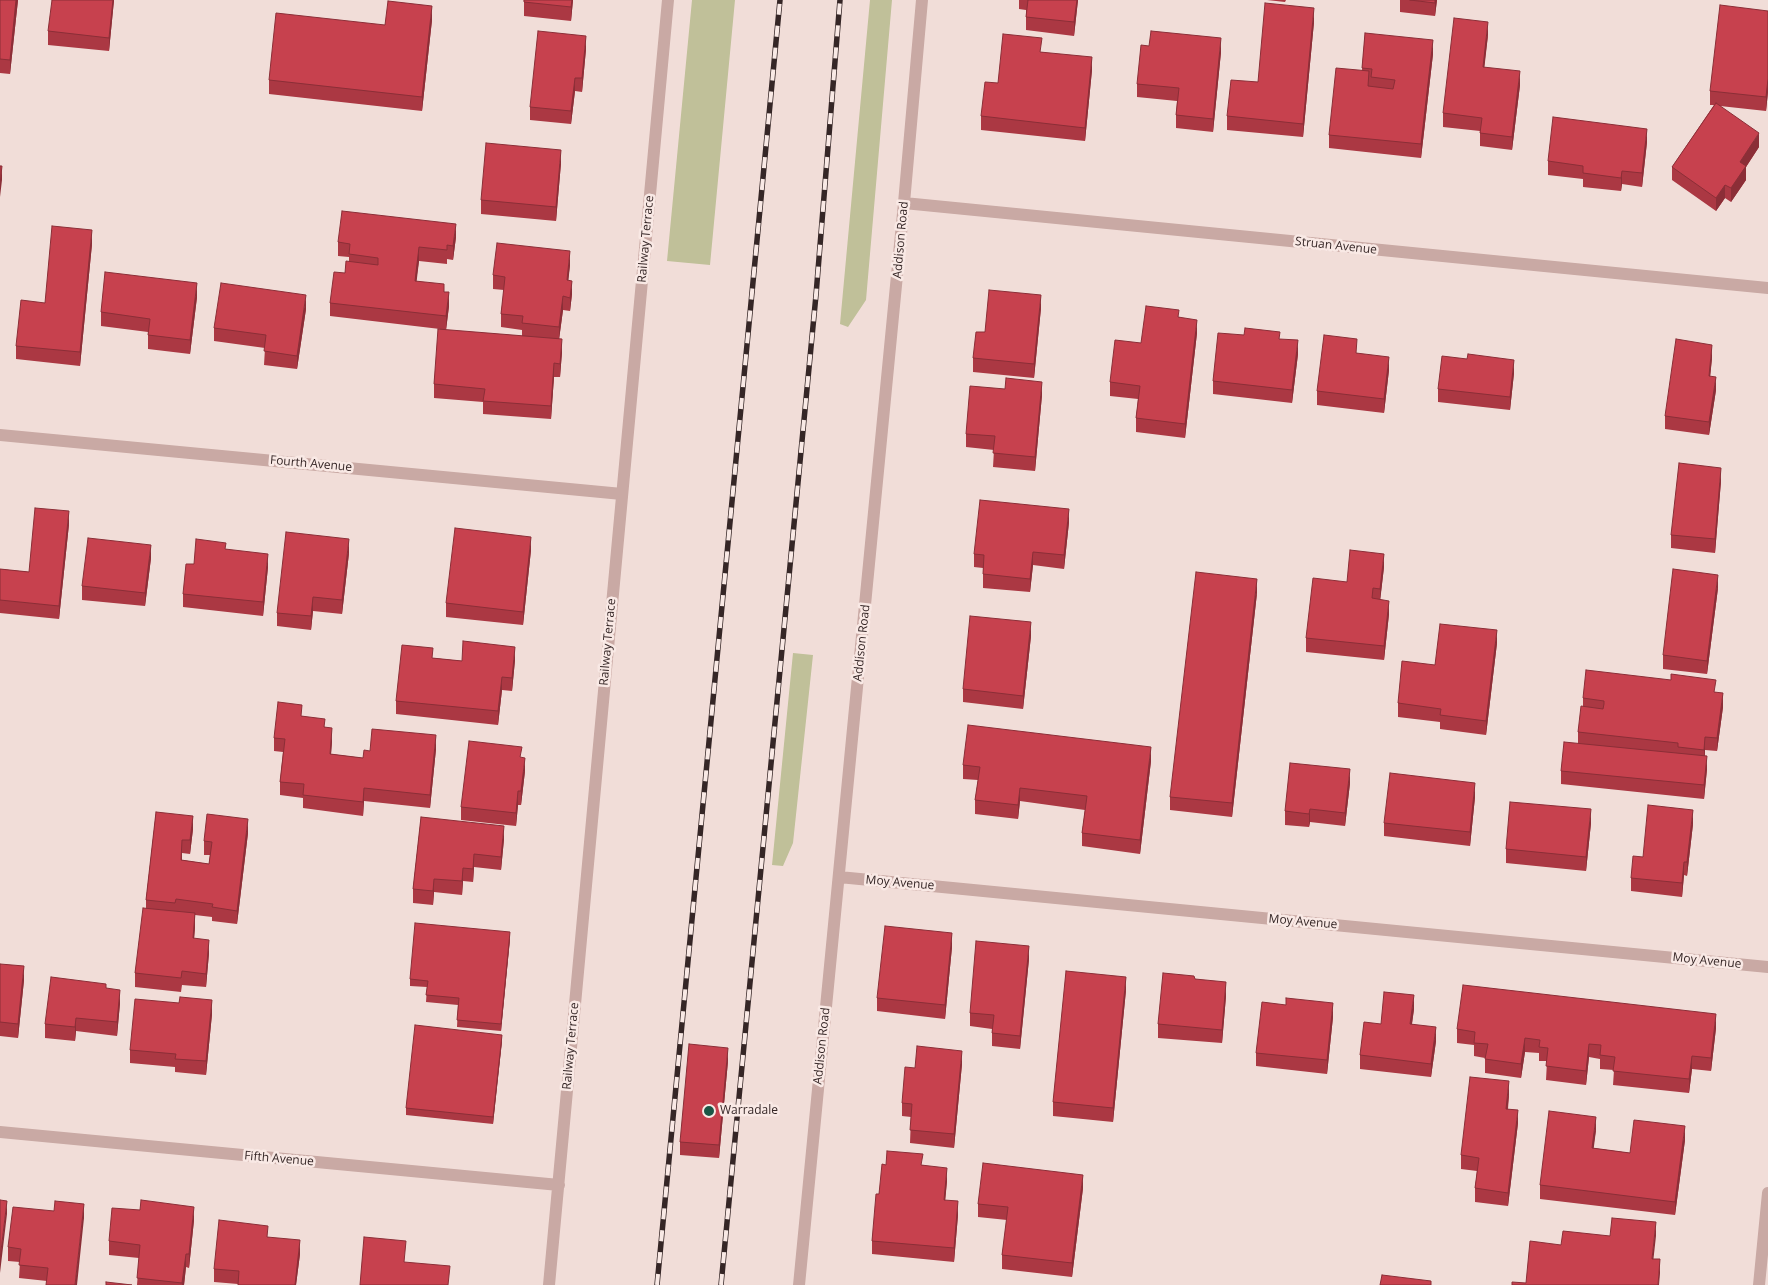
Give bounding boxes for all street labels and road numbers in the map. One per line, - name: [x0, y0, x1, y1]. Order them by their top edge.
- street label: Railway Terrace: [635, 195, 657, 283]
- street label: Addison Road: [890, 201, 912, 279]
- street label: Struan Avenue: [1294, 235, 1378, 257]
- street label: Fourth Avenue: [269, 453, 353, 475]
- street label: Railway Terrace: [597, 598, 619, 686]
- street label: Addison Road: [851, 604, 873, 682]
- street label: Moy Avenue: [865, 873, 935, 893]
- street label: Moy Avenue: [1268, 912, 1338, 932]
- street label: Moy Avenue: [1672, 950, 1742, 972]
- street label: Railway Terrace: [560, 1002, 582, 1090]
- street label: Addison Road: [811, 1007, 833, 1085]
- street label: Fifth Avenue: [244, 1149, 314, 1169]

